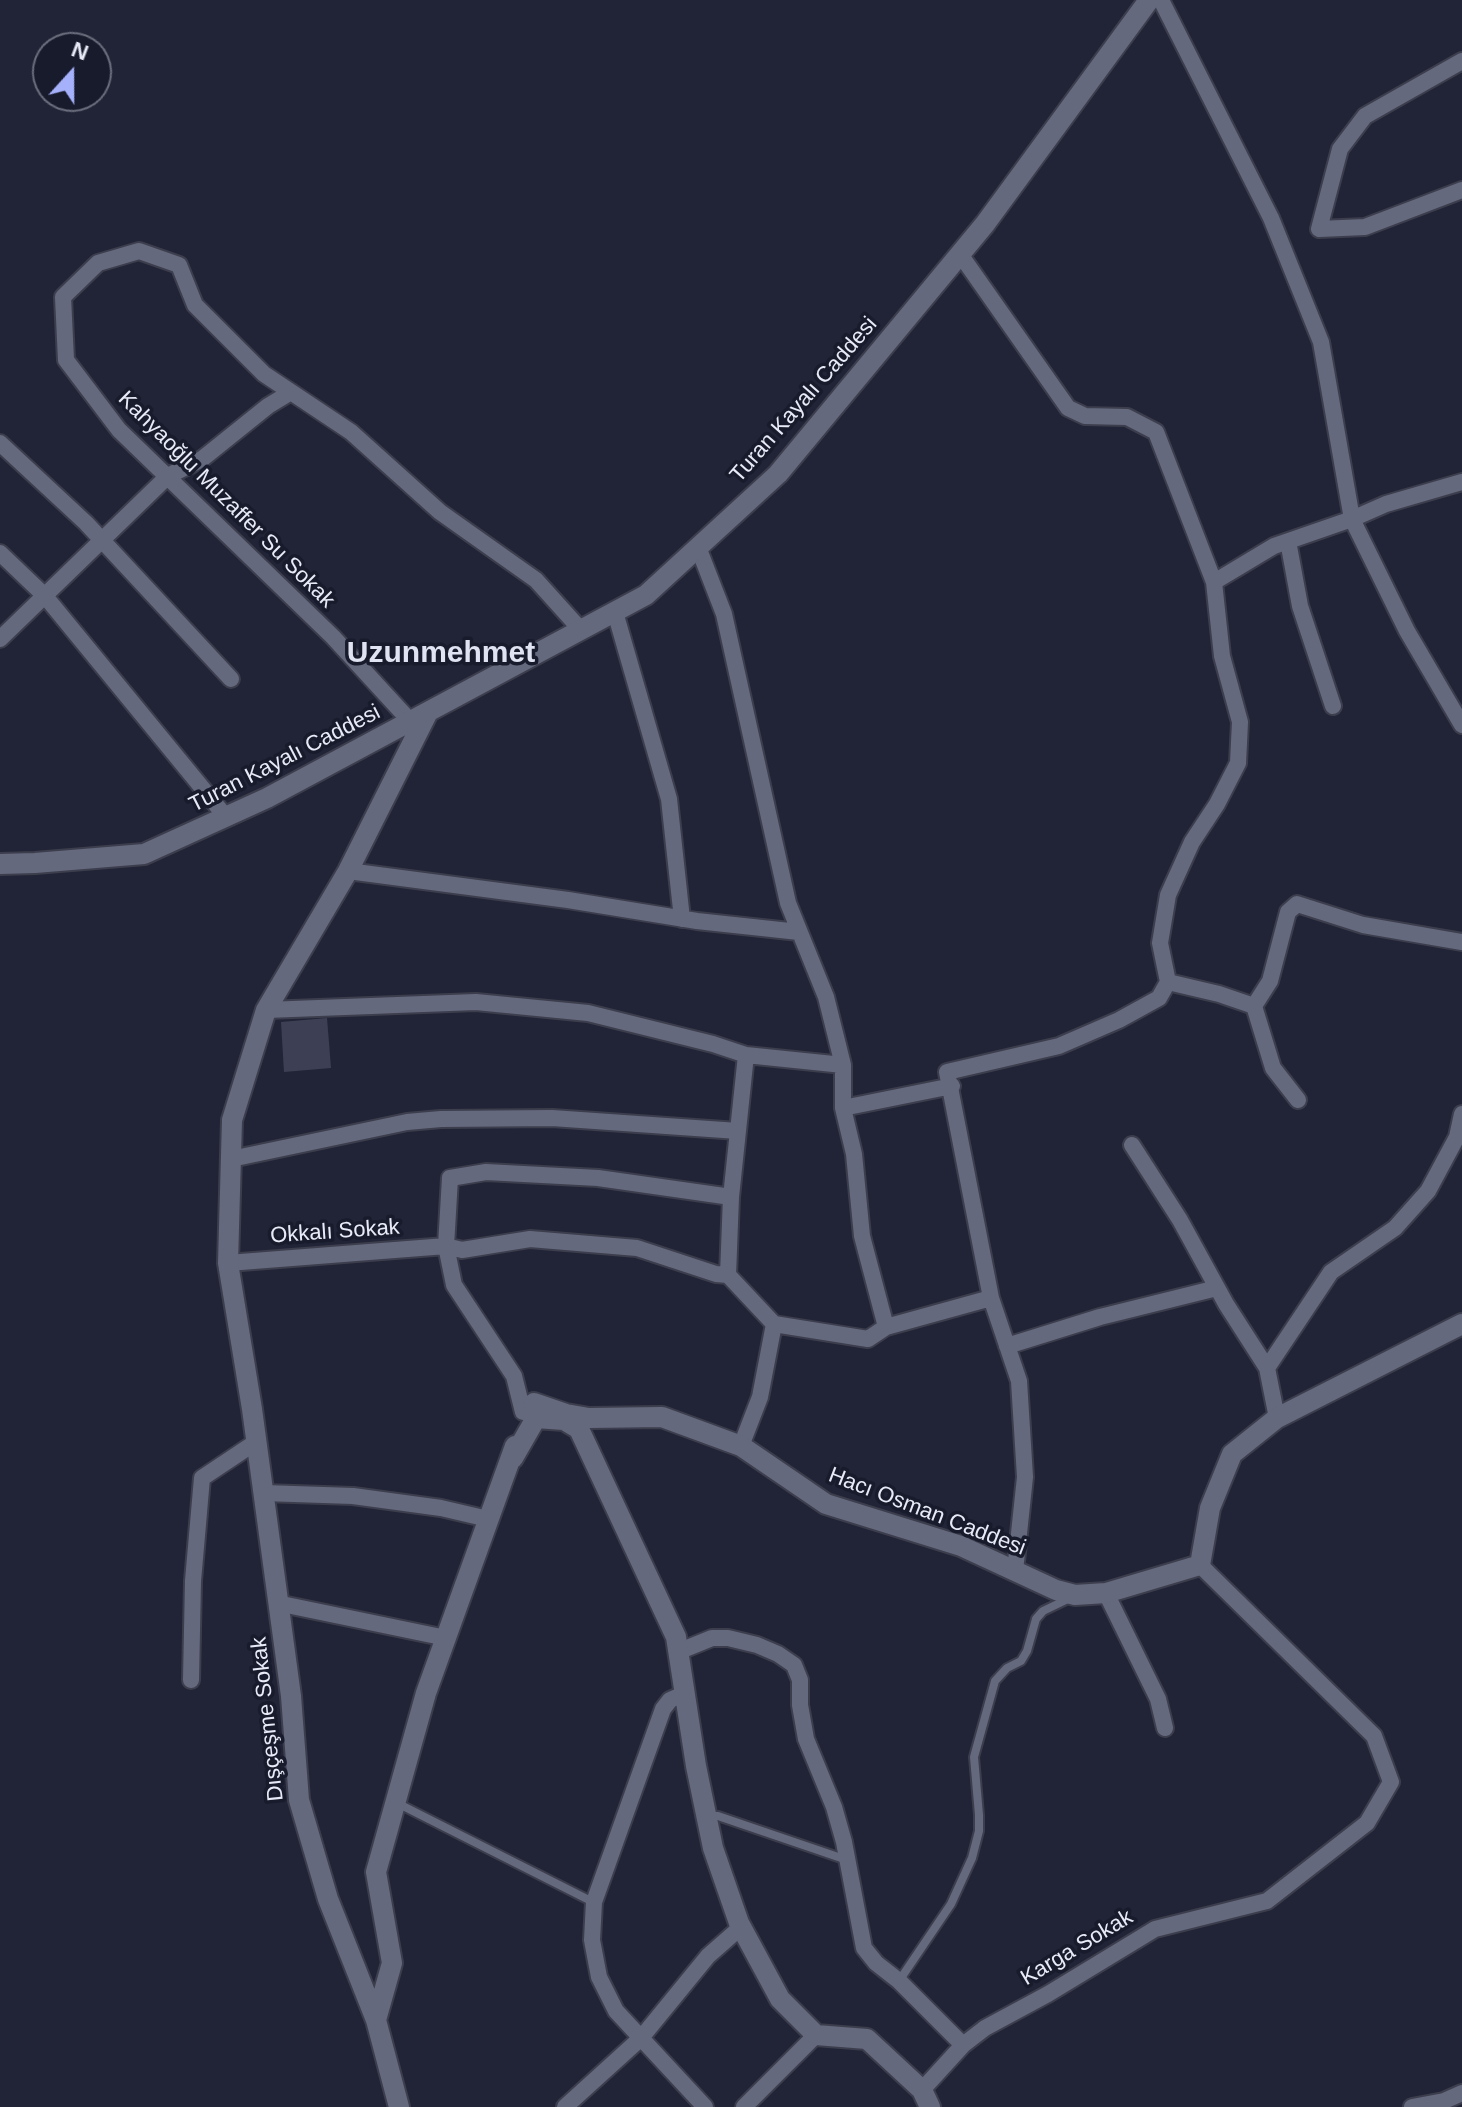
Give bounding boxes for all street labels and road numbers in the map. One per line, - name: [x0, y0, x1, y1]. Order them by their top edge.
- street label: Turan Kayalı Caddesi: [725, 312, 883, 488]
- street label: Kahyaoğlu Muzaffer Su Sokak: [112, 386, 340, 614]
- street label: Turan Kayalı Caddesi: [185, 699, 385, 819]
- street label: Okkalı Sokak: [269, 1214, 401, 1250]
- street label: Hacı Osman Caddesi: [825, 1462, 1029, 1562]
- street label: Dışçeşme Sokak: [246, 1636, 290, 1802]
- street label: Karga Sokak: [1016, 1904, 1138, 1992]

